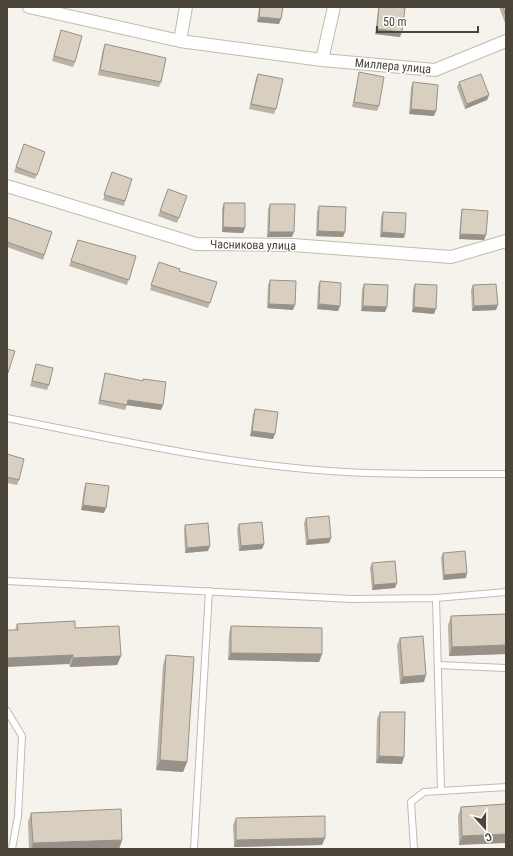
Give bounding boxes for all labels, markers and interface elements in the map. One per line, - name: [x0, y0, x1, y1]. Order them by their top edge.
- scale bar: [377, 8, 478, 34]
- text: 50 m: [383, 15, 407, 29]
- street label: Миллера улица: [354, 56, 432, 76]
- street label: Часникова улица: [210, 237, 296, 253]
- north arrow: [465, 808, 505, 848]
- text: С: [483, 830, 494, 844]

